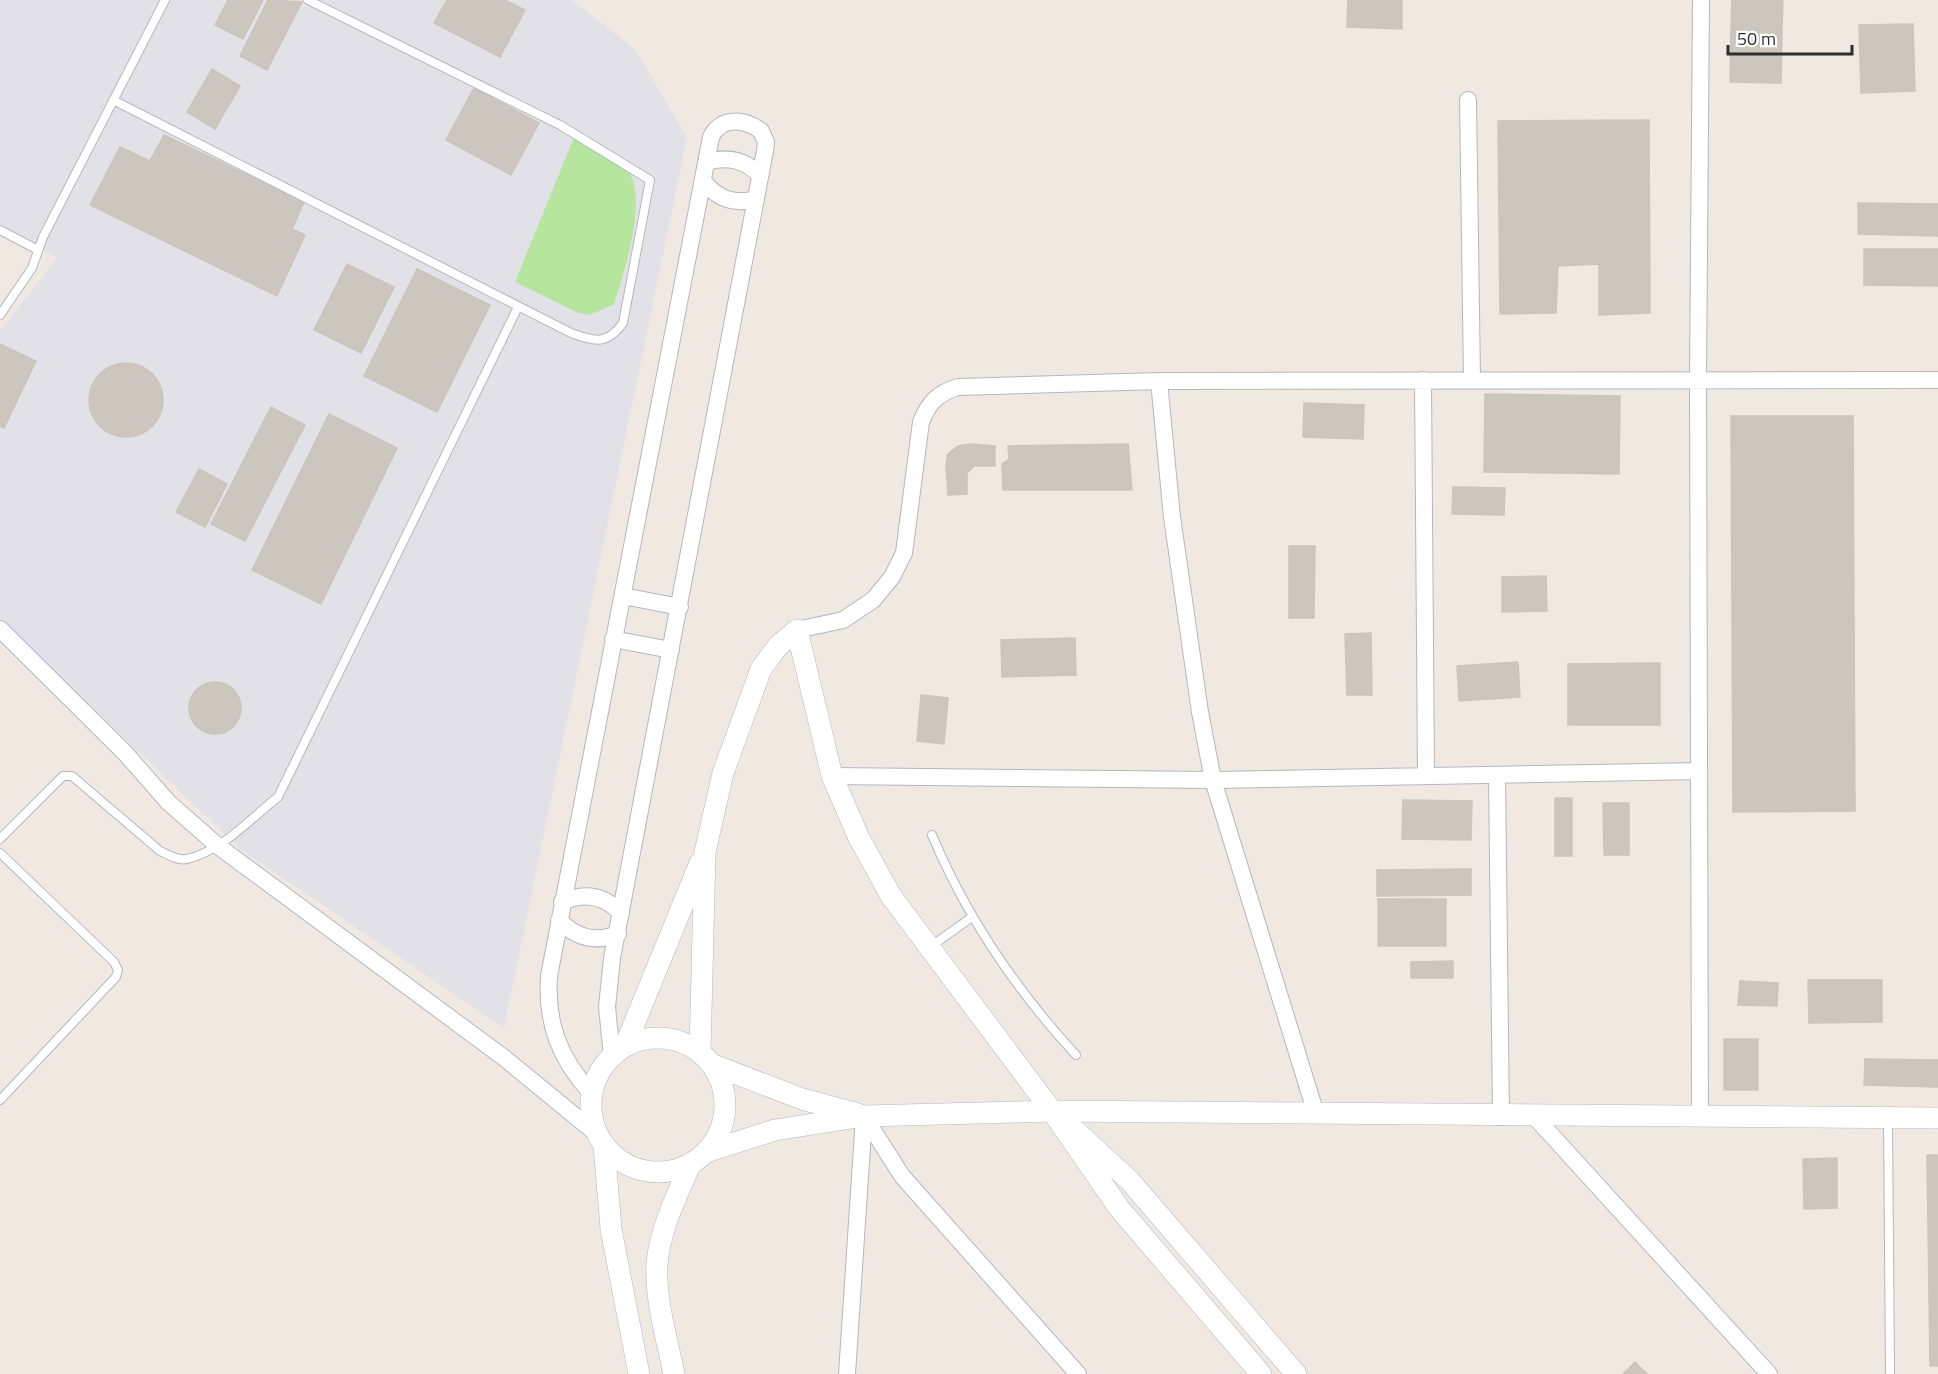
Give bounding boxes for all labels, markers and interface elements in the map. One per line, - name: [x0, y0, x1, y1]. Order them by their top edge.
- scale bar: [1728, 18, 1852, 56]
- text: 50 m: [1737, 25, 1776, 52]

